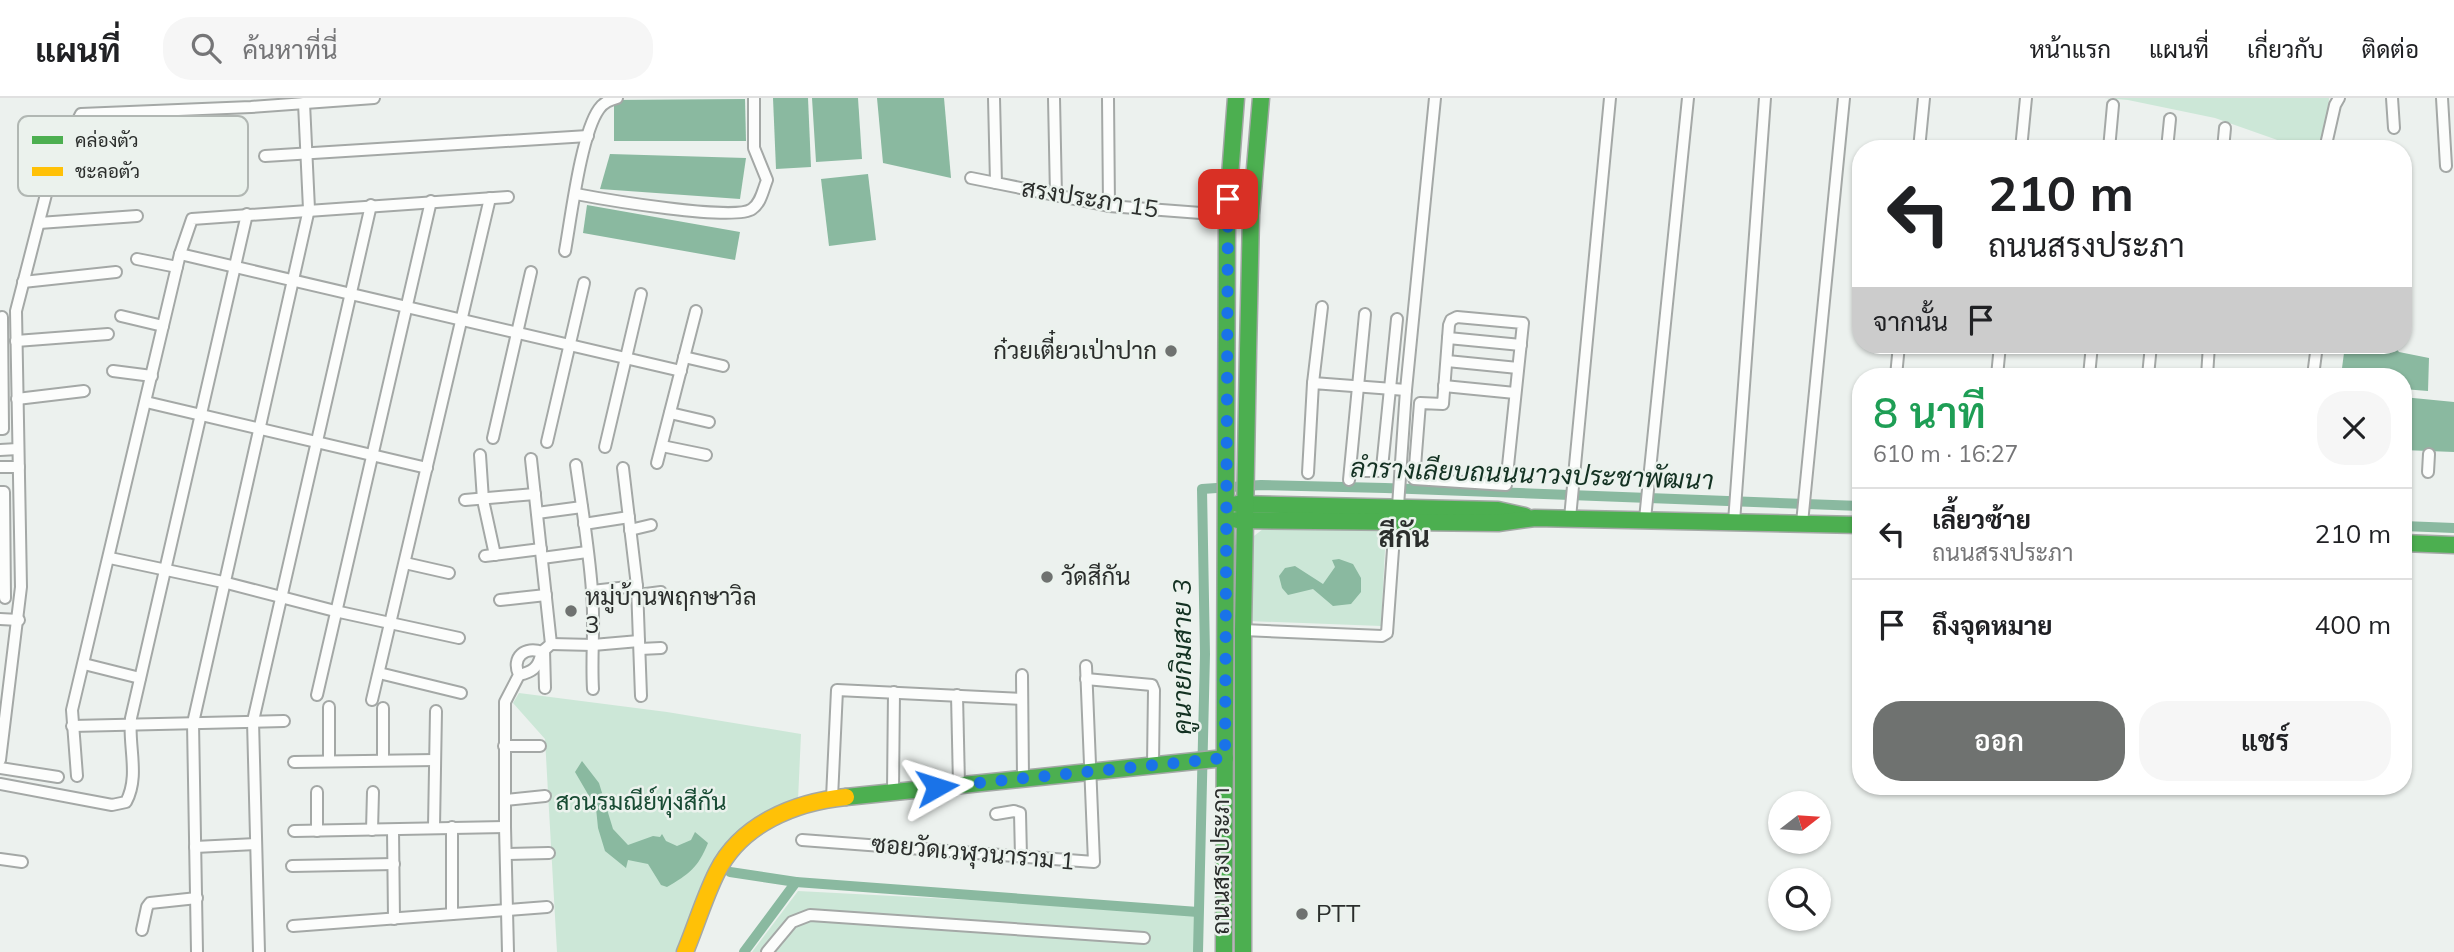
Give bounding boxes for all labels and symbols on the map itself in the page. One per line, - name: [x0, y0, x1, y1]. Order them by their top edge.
- legend: [18, 116, 248, 196]
- text: คล่องตัว: [75, 128, 139, 152]
- text: ชะลอตัว: [75, 159, 140, 183]
- pin: [1198, 169, 1258, 229]
- street label: สรงประภา 15: [1020, 172, 1161, 224]
- place label: ก๋วยเตี๋ยวเป่าปาก: [993, 329, 1157, 365]
- marker: ก๋วยเตี๋ยวเป่าปาก: [1163, 343, 1179, 359]
- water label: ลำรางเลียบถนนนาวงประชาพัฒนา: [1350, 451, 1714, 496]
- district label: สีกัน: [1378, 519, 1430, 554]
- place label: วัดสีกัน: [1061, 561, 1131, 591]
- marker: วัดสีกัน: [1039, 569, 1055, 585]
- water label: คูนายกิมสาย 3: [1165, 579, 1200, 735]
- place label: หมู่บ้านพฤกษาวิล 3: [585, 581, 757, 639]
- marker: หมู่บ้านพฤกษาวิล 3: [563, 603, 579, 619]
- position arrow: [900, 750, 974, 824]
- park label: สวนรมณีย์ทุ่งสีกัน: [555, 786, 727, 818]
- street label: ถนนสรงประภา: [1205, 787, 1235, 935]
- north arrow: [1768, 791, 1830, 854]
- street label: ซอยวัดเวฬุวนาราม 1: [870, 828, 1076, 878]
- place label: PTT: [1316, 898, 1361, 928]
- marker: PTT: [1294, 906, 1310, 922]

